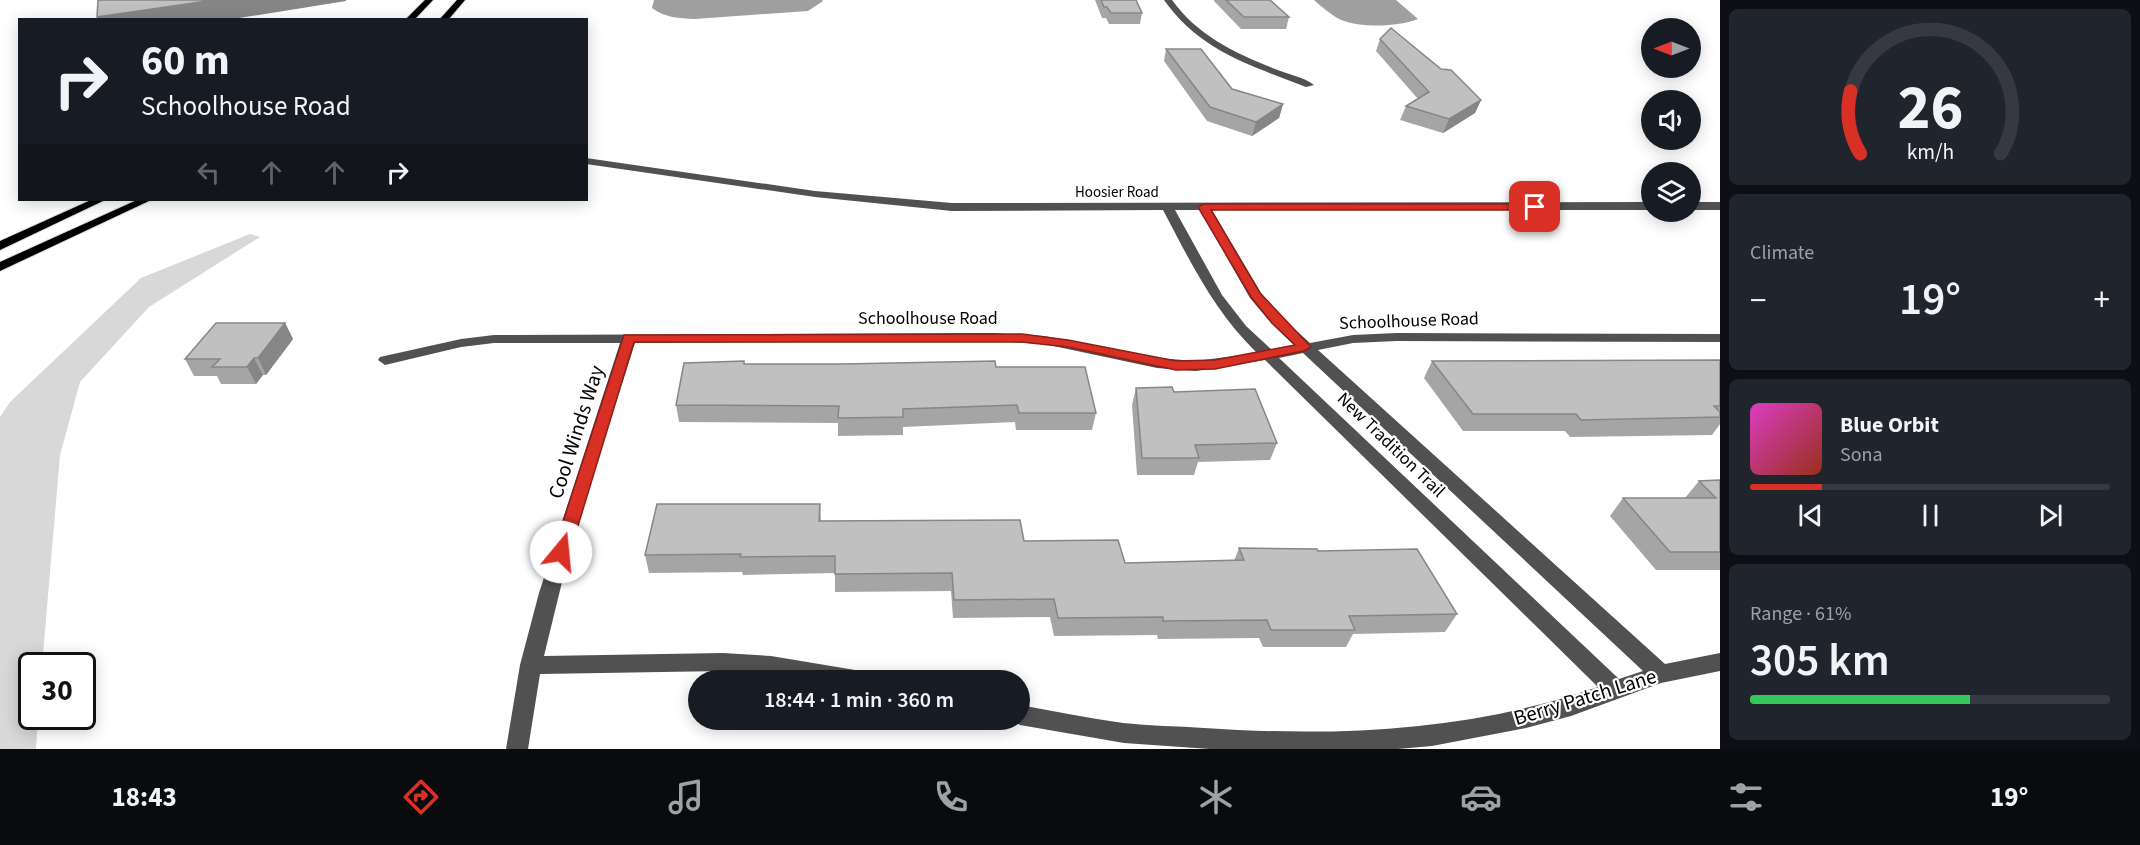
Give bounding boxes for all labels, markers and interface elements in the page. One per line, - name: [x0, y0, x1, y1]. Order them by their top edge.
- north arrow: [1641, 18, 1701, 78]
- map controls: [1641, 18, 1701, 222]
- text: 60 m: [141, 31, 230, 91]
- icon: right: [42, 42, 120, 120]
- text: 26: [1897, 64, 1963, 153]
- text: Schoolhouse Road: [141, 87, 351, 126]
- button: sound: [1641, 90, 1701, 150]
- text: km/h: [1906, 137, 1954, 168]
- icon: left: [192, 156, 225, 189]
- icon: ahead: [255, 156, 288, 189]
- icon: ahead: [318, 156, 351, 189]
- icon: right: [381, 156, 414, 189]
- button: layers: [1641, 162, 1701, 222]
- pin: [1509, 181, 1560, 232]
- street label: Hoosier Road: [1075, 182, 1159, 203]
- icon: arrive: [1518, 190, 1551, 223]
- text: Climate: [1750, 239, 1814, 267]
- text: 19°: [1899, 268, 1961, 332]
- text: −: [1750, 277, 1766, 324]
- text: +: [2094, 277, 2110, 324]
- street label: Schoolhouse Road: [858, 306, 998, 331]
- street label: Schoolhouse Road: [1339, 306, 1479, 336]
- street label: Cool Winds Way: [540, 361, 612, 503]
- street label: New Tradition Trail: [1331, 387, 1451, 503]
- text: Blue Orbit: [1840, 409, 1939, 441]
- text: Sona: [1840, 441, 1883, 469]
- icon: previous: [1794, 499, 1827, 532]
- icon: pause: [1914, 499, 1947, 532]
- icon: next: [2034, 499, 2067, 532]
- position arrow: [529, 520, 593, 584]
- text: Range · 61%: [1750, 600, 1851, 628]
- text: 305 km: [1750, 629, 1890, 693]
- speed limit sign: 30: [18, 652, 96, 730]
- street label: Berry Patch Lane: [1510, 661, 1660, 733]
- text: 18:44 · 1 min · 360 m: [764, 684, 954, 716]
- icon: directions: [400, 776, 442, 818]
- icon: music: [665, 776, 707, 818]
- icon: phone: [930, 776, 972, 818]
- icon: climate: [1195, 776, 1237, 818]
- icon: car: [1460, 776, 1502, 818]
- icon: filters: [1725, 776, 1767, 818]
- text: 18:43: [112, 778, 177, 817]
- text: 19°: [1990, 778, 2028, 817]

